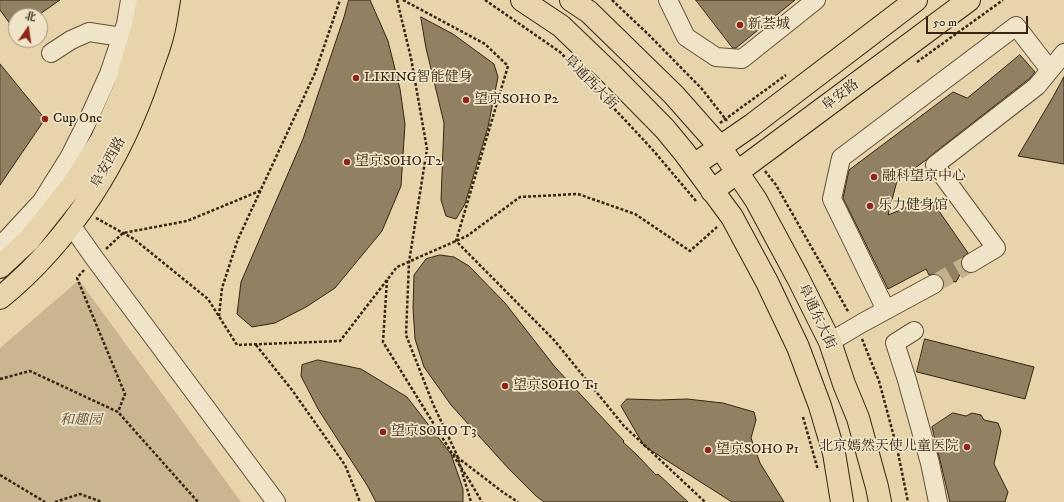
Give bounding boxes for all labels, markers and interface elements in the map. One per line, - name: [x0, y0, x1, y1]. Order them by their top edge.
- north arrow: [8, 8, 48, 48]
- scale bar: [928, 8, 1030, 34]
- text: 北: [24, 9, 37, 25]
- text: 50 m: [933, 15, 957, 30]
- place label: 新荟城: [748, 17, 790, 33]
- marker: 新荟城: [735, 20, 745, 30]
- street label: 阜通西大街: [560, 52, 620, 114]
- place label: LIKING智能健身: [364, 70, 473, 86]
- marker: LIKING智能健身: [351, 73, 361, 83]
- street label: 阜安路: [819, 77, 863, 115]
- place label: 望京SOHO P2: [474, 92, 559, 108]
- marker: 望京SOHO P2: [461, 95, 471, 105]
- place label: Cup One: [53, 111, 102, 127]
- marker: Cup One: [40, 114, 50, 124]
- street label: 阜安西路: [88, 134, 130, 192]
- place label: 望京SOHO T2: [355, 154, 442, 170]
- marker: 望京SOHO T2: [342, 157, 352, 167]
- place label: 融科望京中心: [882, 169, 966, 185]
- marker: 融科望京中心: [869, 172, 879, 182]
- place label: 乐力健身馆: [878, 198, 948, 214]
- marker: 乐力健身馆: [865, 201, 875, 211]
- street label: 阜通东大街: [794, 282, 838, 352]
- place label: 望京SOHO T1: [513, 378, 598, 394]
- marker: 望京SOHO T1: [500, 381, 510, 391]
- park label: 和趣园: [60, 413, 102, 429]
- place label: 望京SOHO T3: [391, 424, 476, 440]
- marker: 望京SOHO T3: [378, 427, 388, 437]
- place label: 北京嫣然天使儿童医院: [819, 439, 959, 455]
- place label: 望京SOHO P1: [716, 442, 799, 458]
- marker: 北京嫣然天使儿童医院: [962, 442, 972, 452]
- marker: 望京SOHO P1: [703, 445, 713, 455]

